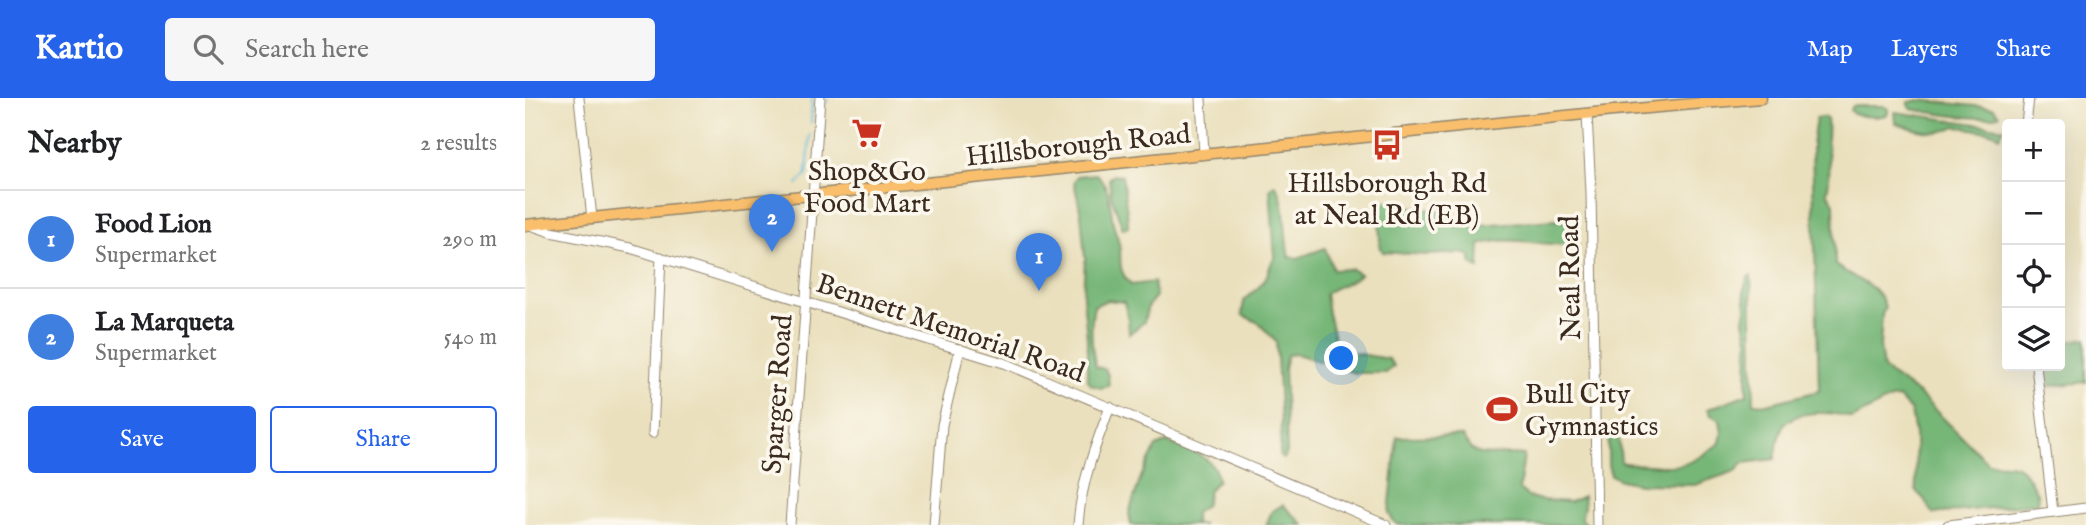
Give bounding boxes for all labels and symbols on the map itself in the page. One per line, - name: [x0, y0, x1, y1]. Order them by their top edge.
- supermarket icon: Shop&Go Food Mart: [850, 116, 884, 150]
- street label: Hillsborough Road: [964, 117, 1193, 176]
- bus stop icon: Hillsborough Rd at Neal Rd (EB): [1370, 128, 1404, 162]
- place label: Shop&Go Food Mart: [803, 155, 931, 222]
- place label: Hillsborough Rd at Neal Rd (EB): [1288, 167, 1486, 234]
- pin: 2: [749, 194, 795, 252]
- street label: Neal Road: [1553, 215, 1590, 341]
- pin: 1: [1016, 233, 1062, 291]
- street label: Bennett Memorial Road: [811, 267, 1089, 392]
- street label: Sparger Road: [755, 313, 802, 475]
- your location: [1324, 341, 1358, 375]
- place label: Bull City Gymnastics: [1525, 378, 1658, 445]
- sports icon: Bull City Gymnastics: [1485, 392, 1519, 426]

